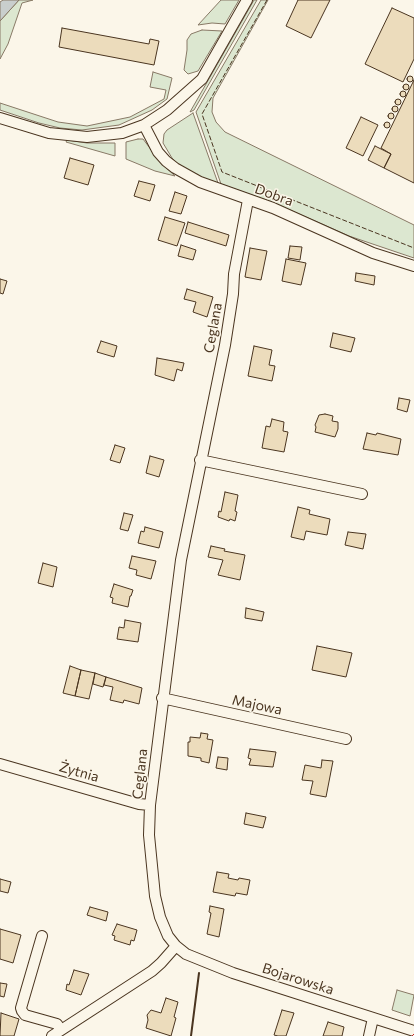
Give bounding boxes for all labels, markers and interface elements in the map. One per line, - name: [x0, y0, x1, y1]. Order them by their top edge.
- street label: Dobra: [252, 180, 296, 210]
- street label: Ceglana: [200, 302, 226, 354]
- street label: Majowa: [230, 692, 284, 718]
- street label: Ceglana: [129, 748, 151, 800]
- street label: Żytnia: [57, 758, 101, 786]
- street label: Bojarowska: [260, 960, 336, 998]

